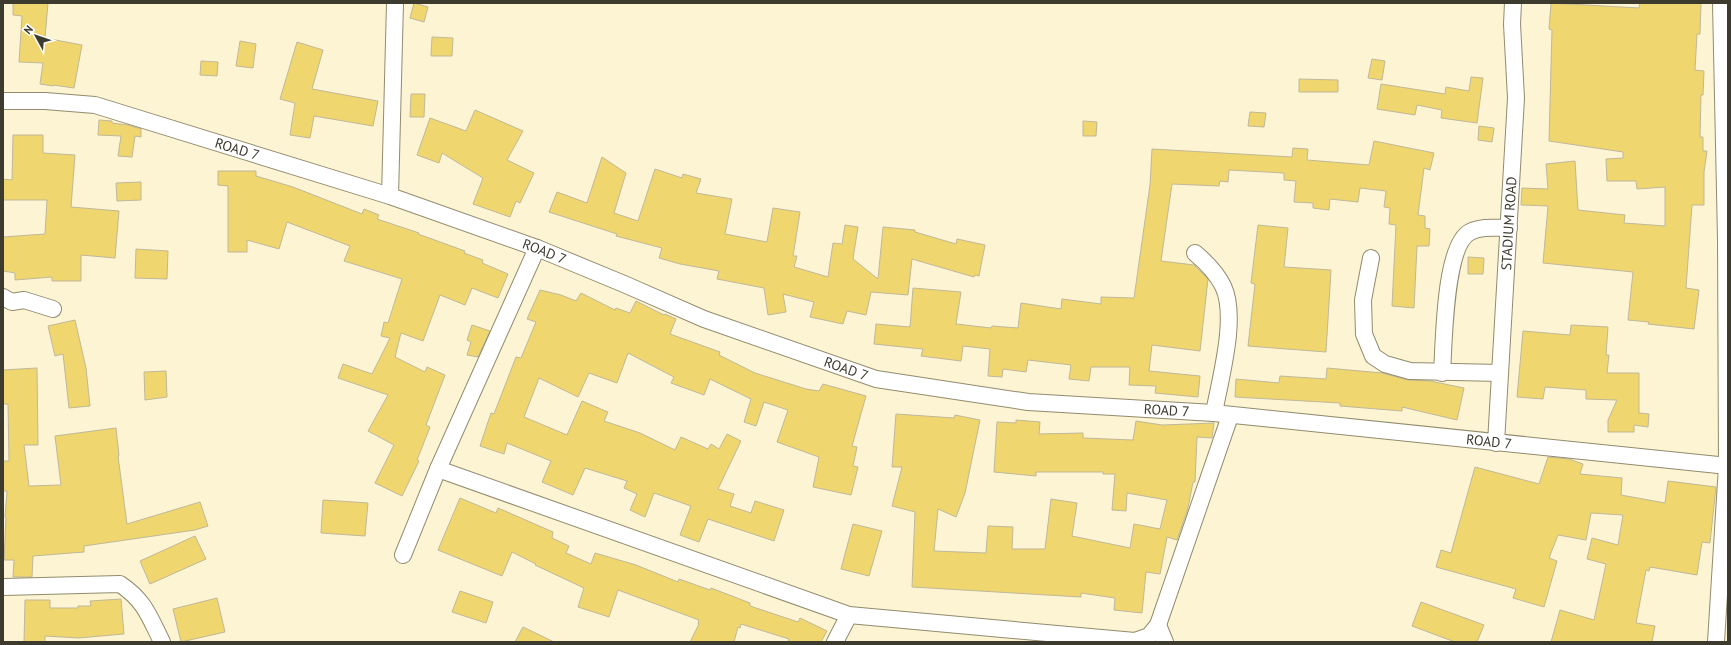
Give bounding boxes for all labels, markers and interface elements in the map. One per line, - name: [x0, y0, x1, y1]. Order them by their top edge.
- north arrow: [16, 16, 56, 56]
- text: N: [21, 22, 36, 37]
- street label: ROAD 7: [213, 134, 262, 164]
- street label: STADIUM ROAD: [1497, 176, 1520, 271]
- street label: ROAD 7: [520, 235, 569, 268]
- street label: ROAD 7: [822, 353, 871, 385]
- street label: ROAD 7: [1143, 400, 1190, 421]
- street label: ROAD 7: [1465, 430, 1513, 453]

